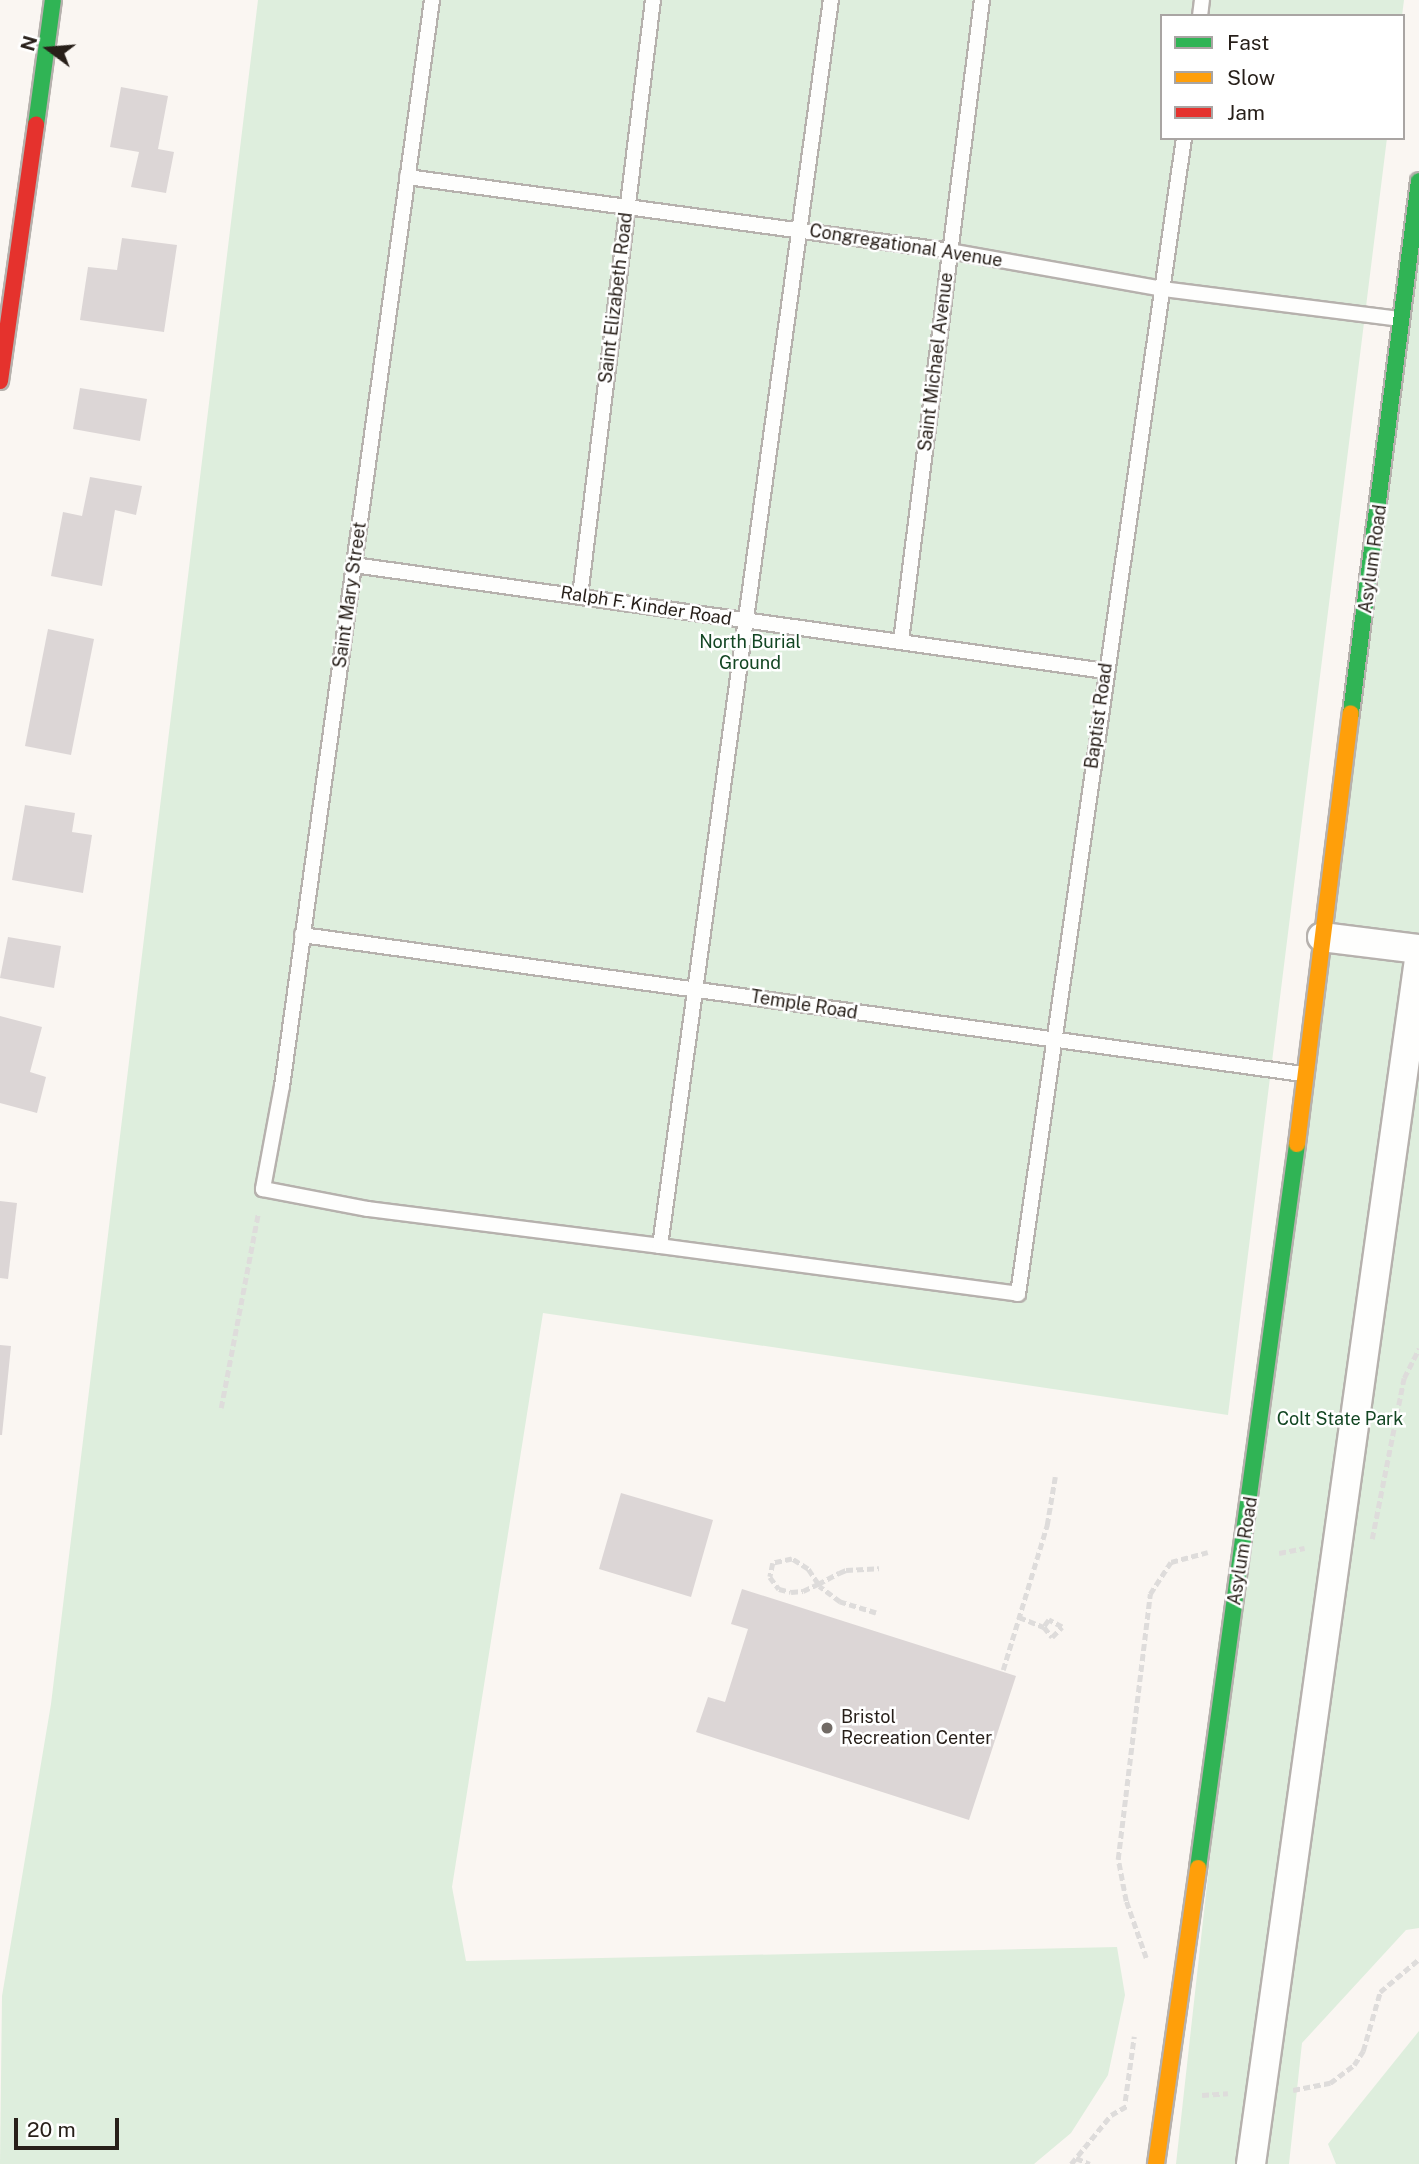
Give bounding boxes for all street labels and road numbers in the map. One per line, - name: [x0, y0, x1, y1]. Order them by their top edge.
- street label: Saint Elizabeth Road: [595, 211, 637, 385]
- street label: Congregational Avenue: [808, 220, 1004, 272]
- street label: Saint Michael Avenue: [914, 271, 958, 453]
- street label: Asylum Road: [1355, 503, 1391, 615]
- street label: Saint Mary Street: [329, 520, 371, 670]
- street label: Ralph F. Kinder Road: [559, 582, 733, 630]
- street label: Baptist Road: [1081, 662, 1117, 770]
- street label: Temple Road: [749, 986, 859, 1024]
- street label: Asylum Road: [1224, 1495, 1262, 1607]

